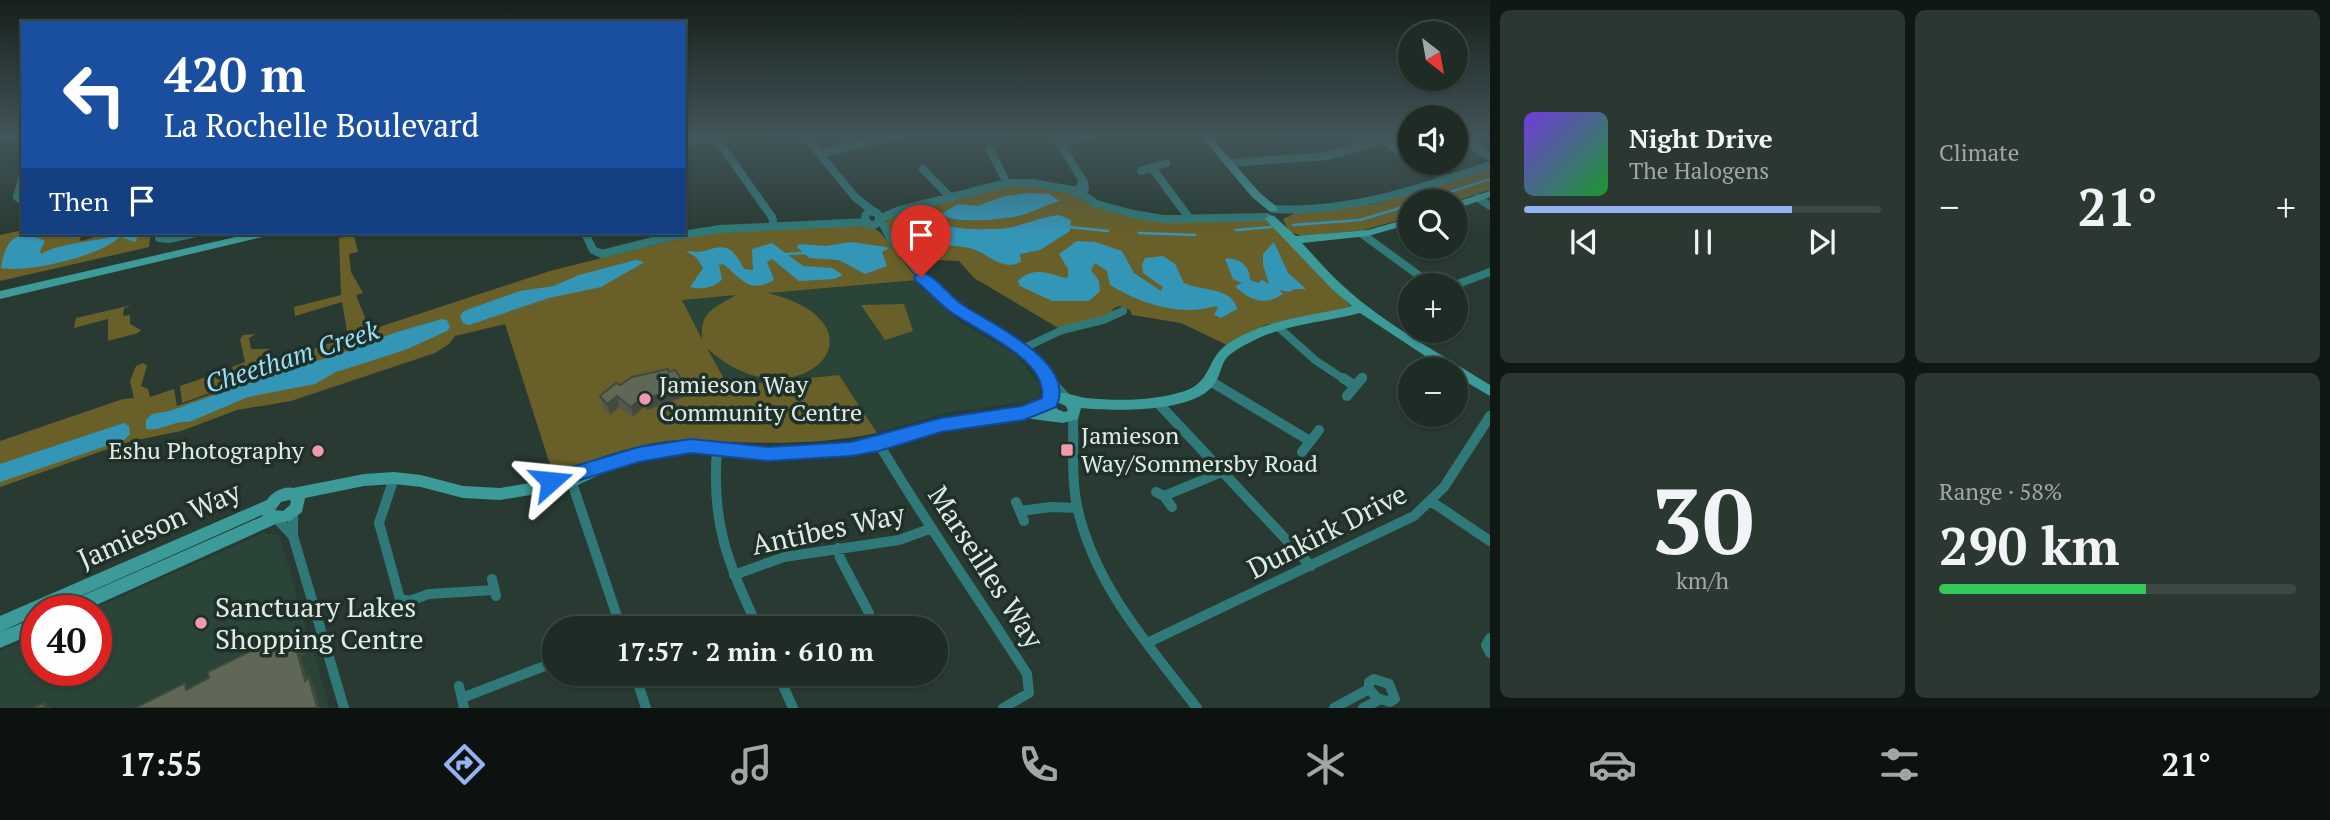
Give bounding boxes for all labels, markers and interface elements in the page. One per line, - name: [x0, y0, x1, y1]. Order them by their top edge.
- north arrow: [1398, 21, 1468, 91]
- map controls: [1398, 21, 1468, 427]
- text: 420 m: [164, 41, 306, 106]
- icon: left: [49, 49, 140, 140]
- text: La Rochelle Boulevard: [164, 104, 479, 146]
- button: sound: [1398, 105, 1468, 175]
- text: Night Drive: [1629, 121, 1773, 155]
- text: Climate: [1939, 137, 2019, 168]
- text: The Halogens: [1629, 155, 1769, 186]
- text: 21°: [2077, 172, 2158, 241]
- icon: arrive: [123, 182, 161, 220]
- text: −: [1939, 182, 1959, 232]
- text: +: [2276, 182, 2296, 232]
- text: Then: [49, 184, 109, 218]
- button: search: [1398, 189, 1468, 259]
- pin: [891, 205, 951, 277]
- icon: arrive: [902, 216, 940, 254]
- icon: previous: [1565, 223, 1603, 261]
- icon: pause: [1684, 223, 1722, 261]
- icon: next: [1803, 223, 1841, 261]
- button: +: [1398, 273, 1468, 343]
- water label: Cheetham Creek: [200, 312, 383, 400]
- button: −: [1398, 357, 1468, 427]
- place label: Jamieson Way Community Centre: [659, 368, 862, 428]
- marker: Jamieson Way Community Centre: [637, 391, 653, 407]
- place label: Jamieson Way/Sommersby Road: [1081, 419, 1318, 479]
- place label: Eshu Photography: [109, 434, 305, 466]
- marker: Jamieson Way/Sommersby Road: [1059, 442, 1075, 458]
- marker: Eshu Photography: [310, 443, 326, 459]
- position arrow: [514, 444, 588, 518]
- text: 30: [1651, 459, 1754, 580]
- street label: Jamieson Way: [72, 472, 247, 577]
- street label: Dunkirk Drive: [1241, 475, 1413, 587]
- text: Range · 58%: [1939, 476, 2062, 507]
- street label: Marseilles Way: [920, 479, 1053, 656]
- street label: Antibes Way: [748, 494, 909, 563]
- text: 290 km: [1939, 511, 2120, 580]
- text: km/h: [1676, 565, 1729, 596]
- place label: Sanctuary Lakes Shopping Centre: [215, 588, 424, 657]
- speed limit sign: 40: [21, 595, 112, 686]
- marker: Sanctuary Lakes Shopping Centre: [193, 615, 209, 631]
- text: 17:57 · 2 min · 610 m: [616, 634, 874, 668]
- icon: directions: [440, 740, 489, 789]
- icon: music: [727, 740, 776, 789]
- icon: phone: [1014, 740, 1063, 789]
- icon: climate: [1301, 740, 1350, 789]
- icon: car: [1588, 740, 1637, 789]
- icon: filters: [1875, 740, 1924, 789]
- text: 17:55: [119, 743, 202, 785]
- text: 21°: [2162, 743, 2211, 785]

